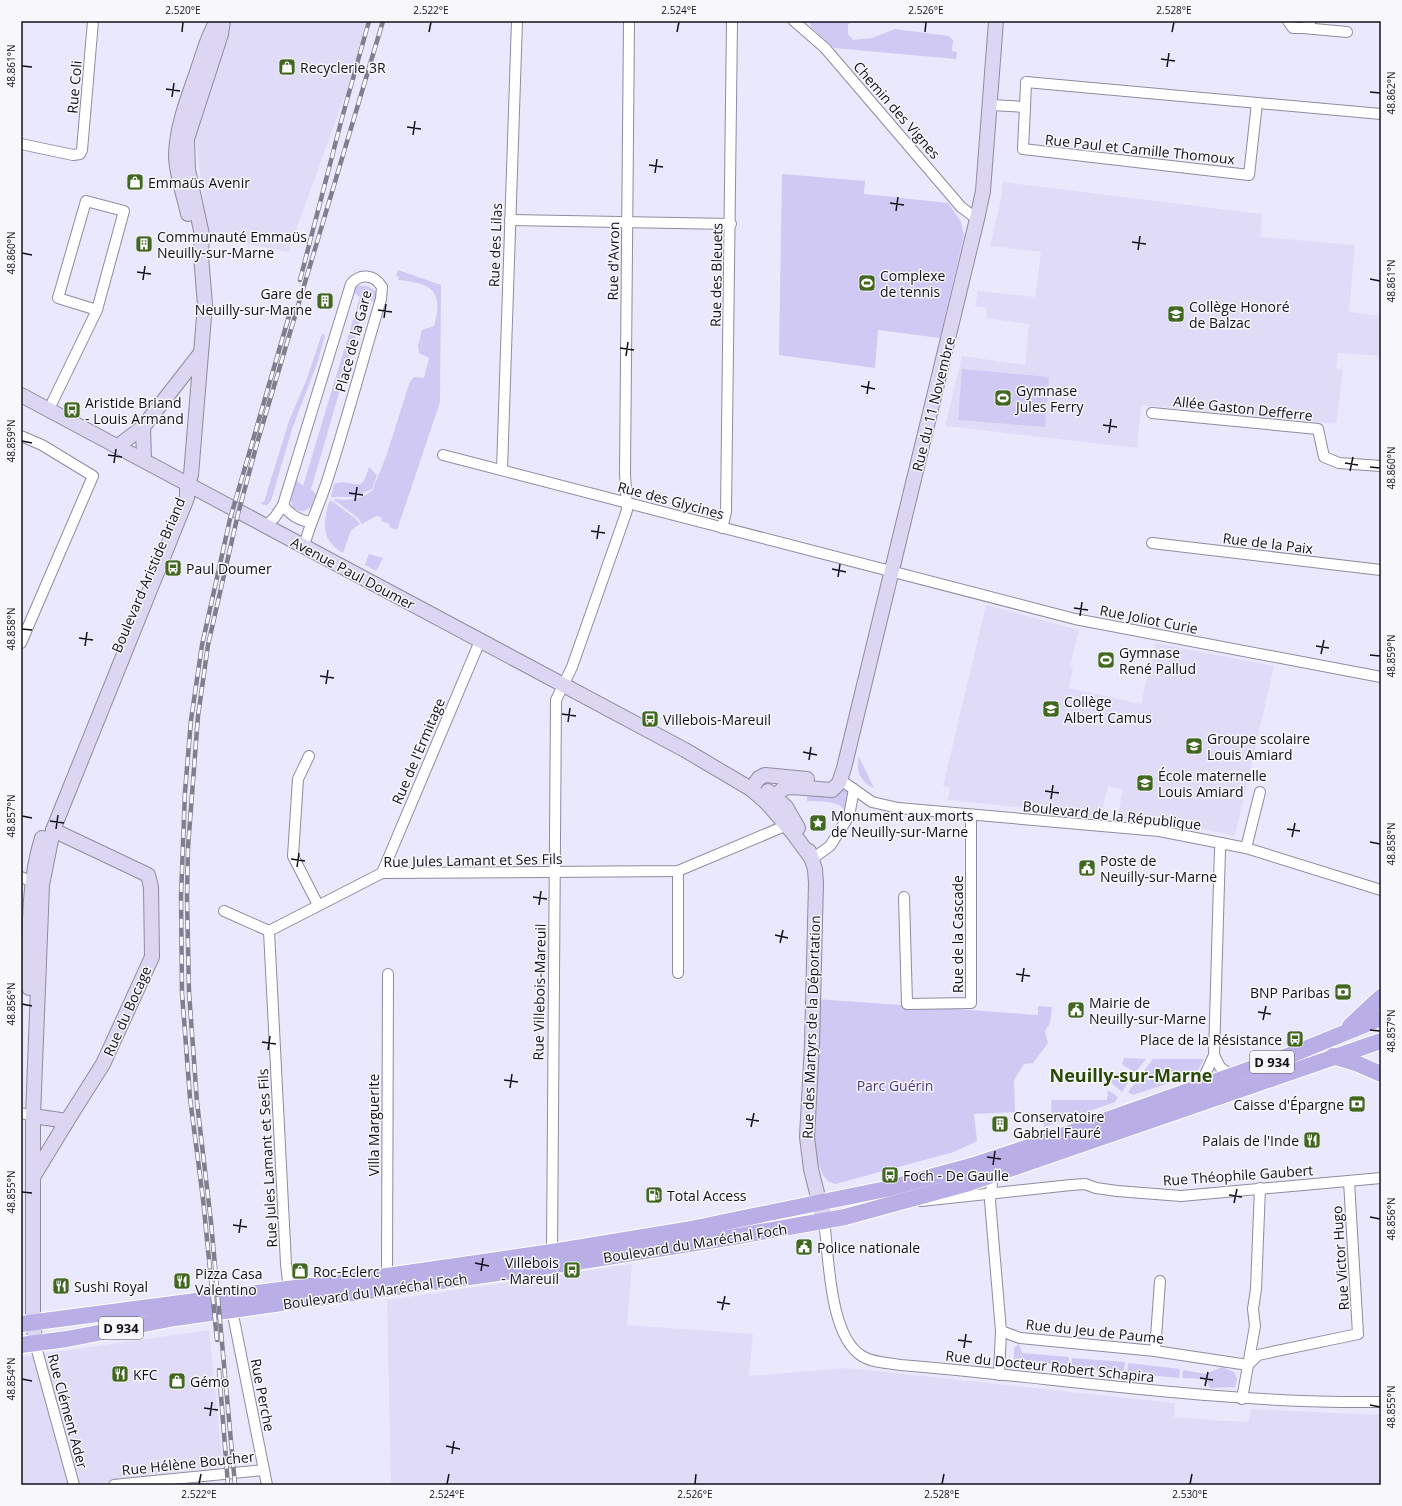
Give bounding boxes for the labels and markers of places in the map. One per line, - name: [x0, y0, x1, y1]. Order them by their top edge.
- shop icon: Recyclerie 3R: [277, 57, 297, 77]
- place label: Recyclerie 3R: [300, 58, 386, 77]
- shop icon: Emmaüs Avenir: [125, 172, 145, 192]
- place label: Emmaüs Avenir: [148, 173, 250, 192]
- place label: Communauté Emmaüs Neuilly-sur-Marne: [157, 227, 307, 262]
- building icon: Communauté Emmaüs Neuilly-sur-Marne: [134, 234, 154, 254]
- place label: Complexe de tennis: [880, 266, 945, 301]
- sports icon: Complexe de tennis: [857, 273, 877, 293]
- place label: Gare de Neuilly-sur-Marne: [195, 284, 312, 319]
- building icon: Gare de Neuilly-sur-Marne: [315, 291, 335, 311]
- place label: Collège Honoré de Balzac: [1189, 297, 1290, 332]
- school or university icon: Collège Honoré de Balzac: [1166, 304, 1186, 324]
- place label: Gymnase Jules Ferry: [1014, 381, 1085, 416]
- sports icon: Gymnase Jules Ferry: [993, 388, 1013, 408]
- place label: Aristide Briand - Louis Armand: [85, 393, 184, 428]
- bus stop icon: Aristide Briand - Louis Armand: [62, 400, 82, 420]
- bus stop icon: Paul Doumer: [163, 558, 183, 578]
- place label: Paul Doumer: [186, 559, 272, 578]
- place label: Gymnase René Pallud: [1119, 643, 1196, 678]
- sports icon: Gymnase René Pallud: [1096, 650, 1116, 670]
- place label: Collège Albert Camus: [1064, 692, 1152, 727]
- school or university icon: Collège Albert Camus: [1041, 699, 1061, 719]
- bus stop icon: Villebois-Mareuil: [640, 709, 660, 729]
- place label: Villebois-Mareuil: [663, 710, 771, 729]
- place label: Groupe scolaire Louis Amiard: [1207, 729, 1310, 764]
- school or university icon: Groupe scolaire Louis Amiard: [1184, 736, 1204, 756]
- place label: École maternelle Louis Amiard: [1158, 766, 1267, 801]
- school or university icon: École maternelle Louis Amiard: [1135, 773, 1155, 793]
- place label: Monument aux morts de Neuilly-sur-Marne: [831, 806, 974, 841]
- place icon: Monument aux morts de Neuilly-sur-Marne: [808, 813, 828, 833]
- place label: Poste de Neuilly-sur-Marne: [1100, 851, 1217, 886]
- public building icon: Poste de Neuilly-sur-Marne: [1077, 858, 1097, 878]
- bank icon: BNP Paribas: [1333, 982, 1353, 1002]
- place label: BNP Paribas: [1250, 983, 1330, 1002]
- place label: Mairie de Neuilly-sur-Marne: [1089, 993, 1206, 1028]
- public building icon: Mairie de Neuilly-sur-Marne: [1066, 1000, 1086, 1020]
- bus stop icon: Place de la Résistance: [1285, 1029, 1305, 1049]
- place label: Place de la Résistance: [1140, 1030, 1282, 1049]
- bank icon: Caisse d'Épargne: [1347, 1094, 1367, 1114]
- place label: Caisse d'Épargne: [1233, 1095, 1344, 1114]
- place label: Conservatoire Gabriel Fauré: [1013, 1107, 1105, 1142]
- building icon: Conservatoire Gabriel Fauré: [990, 1114, 1010, 1134]
- restaurant icon: Palais de l'Inde: [1302, 1130, 1322, 1150]
- place label: Palais de l'Inde: [1202, 1131, 1299, 1150]
- bus stop icon: Foch - De Gaulle: [880, 1165, 900, 1185]
- place label: Foch - De Gaulle: [903, 1166, 1009, 1185]
- fuel station icon: Total Access: [644, 1185, 664, 1205]
- place label: Total Access: [667, 1186, 747, 1205]
- public building icon: Police nationale: [794, 1237, 814, 1257]
- place label: Police nationale: [817, 1238, 920, 1257]
- place label: Villebois - Mareuil: [501, 1253, 559, 1288]
- bus stop icon: Villebois - Mareuil: [562, 1260, 582, 1280]
- shop icon: Roc-Eclerc: [290, 1261, 310, 1281]
- place label: Roc-Eclerc: [313, 1262, 380, 1281]
- place label: Pizza Casa Valentino: [195, 1264, 263, 1299]
- restaurant icon: Pizza Casa Valentino: [172, 1271, 192, 1291]
- restaurant icon: Sushi Royal: [51, 1276, 71, 1296]
- place label: Sushi Royal: [74, 1277, 148, 1296]
- restaurant icon: KFC: [110, 1364, 130, 1384]
- place label: KFC: [133, 1365, 158, 1384]
- shop icon: Gémo: [167, 1371, 187, 1391]
- place label: Gémo: [190, 1372, 229, 1391]

